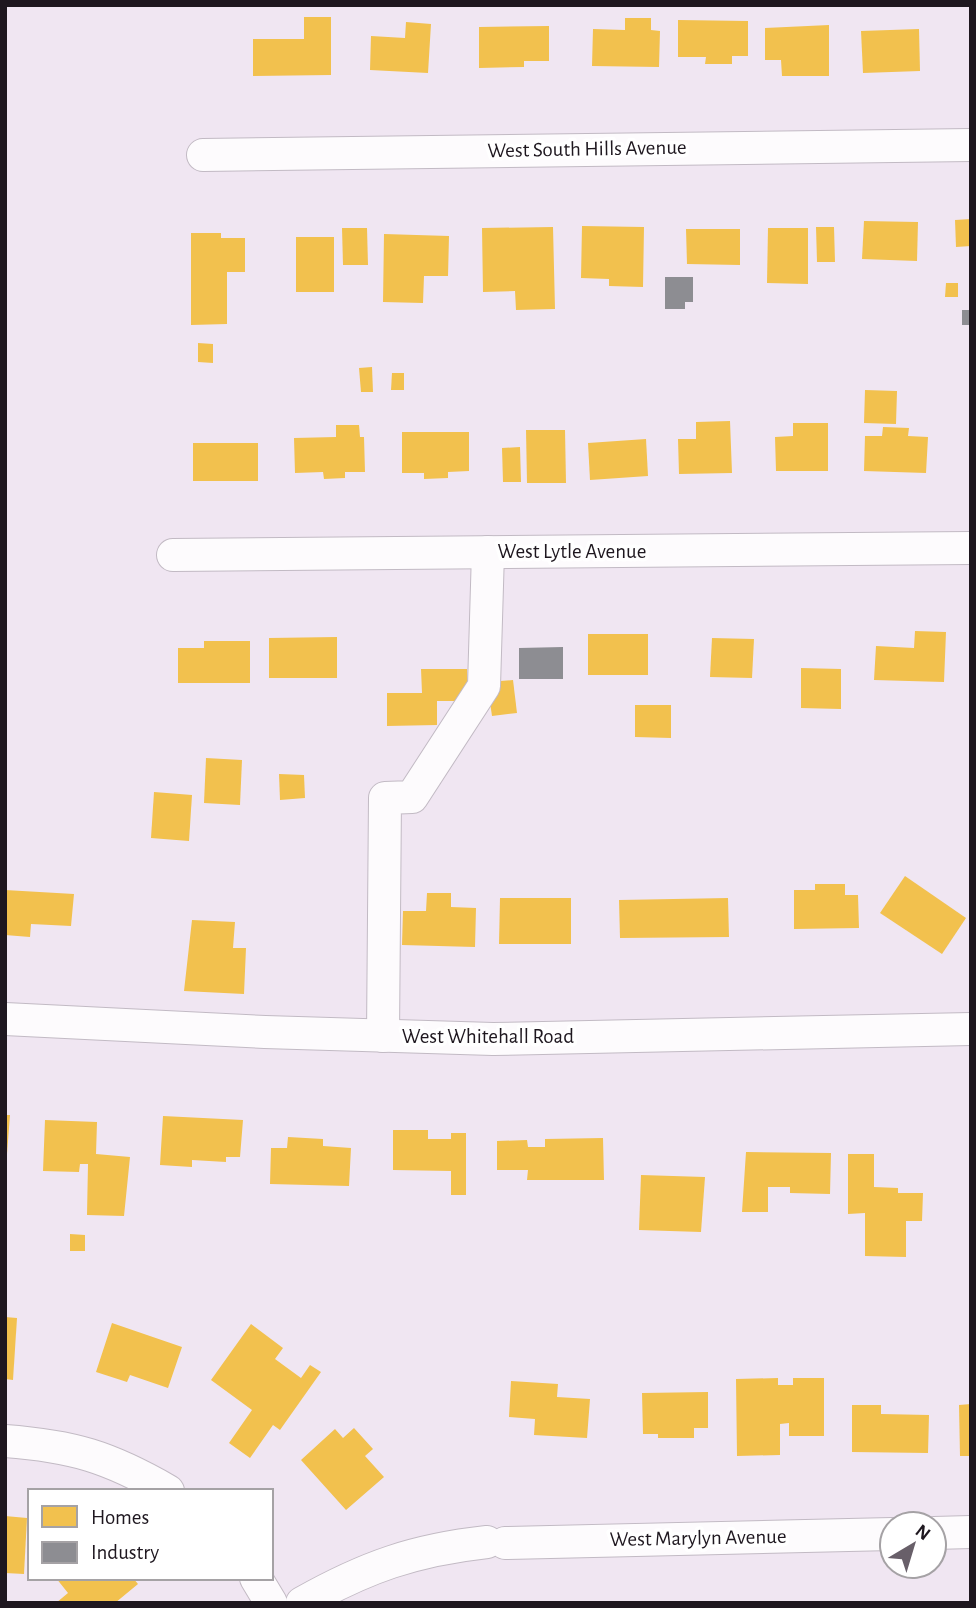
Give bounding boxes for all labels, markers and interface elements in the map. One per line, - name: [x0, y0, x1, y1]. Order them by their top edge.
- street label: West South Hills Avenue: [487, 137, 687, 161]
- street label: West Lytle Avenue: [498, 541, 646, 562]
- street label: West Whitehall Road: [402, 1026, 574, 1047]
- legend: [28, 1489, 273, 1580]
- text: Homes: [91, 1507, 149, 1528]
- north arrow: [878, 1510, 948, 1580]
- text: N: [911, 1521, 934, 1544]
- street label: West Marylyn Avenue: [609, 1526, 787, 1550]
- text: Industry: [91, 1542, 159, 1563]

